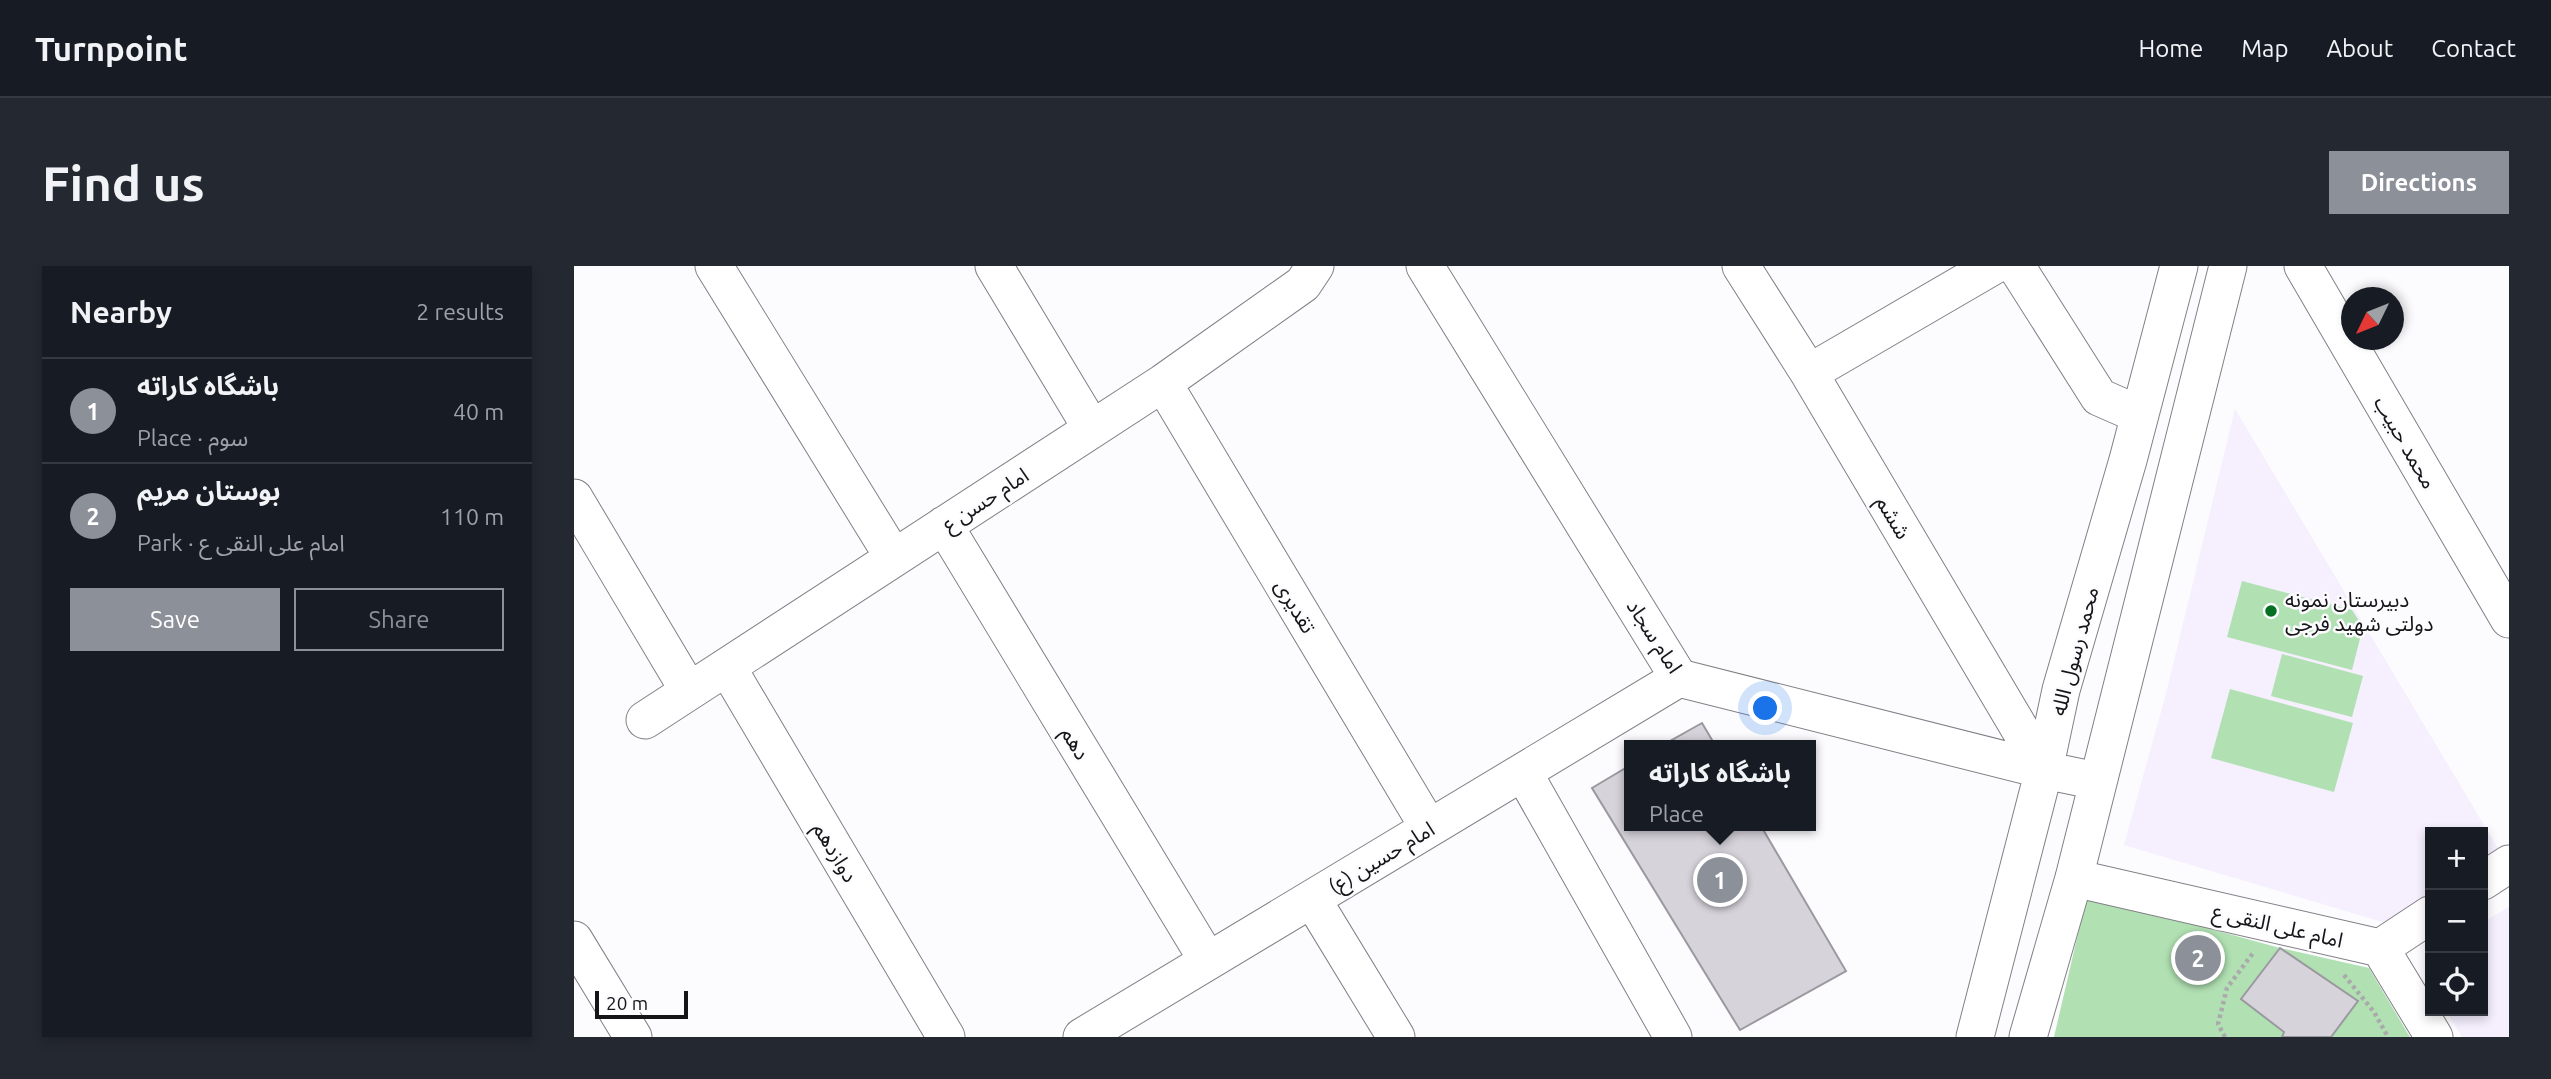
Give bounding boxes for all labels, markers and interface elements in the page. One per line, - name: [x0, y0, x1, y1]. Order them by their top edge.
- text: Turnpoint: [35, 30, 187, 67]
- text: Home: [2138, 35, 2203, 62]
- text: Map: [2241, 35, 2288, 62]
- text: About: [2326, 35, 2393, 62]
- text: Contact: [2431, 35, 2516, 62]
- button: Directions: [2329, 151, 2509, 214]
- text: Find us: [42, 155, 205, 210]
- north arrow: [2341, 287, 2404, 350]
- text: Nearby: [70, 295, 172, 329]
- text: 2 results: [416, 299, 504, 324]
- text: باشگاه کاراته: [137, 371, 279, 400]
- street label: محمد حبیب: [2369, 391, 2442, 493]
- text: 1: [87, 399, 99, 424]
- text: 40 m: [453, 399, 504, 424]
- text: Place · سوم: [137, 425, 248, 450]
- street label: امام حسن ع: [937, 462, 1035, 540]
- text: بوستان مریم: [137, 476, 280, 505]
- street label: ششم: [1868, 491, 1916, 545]
- text: 2: [87, 504, 99, 529]
- text: 110 m: [440, 504, 504, 529]
- text: Park · امام علی النقی ع: [137, 530, 345, 555]
- street label: تقدیری: [1270, 575, 1321, 638]
- street label: محمد رسول الله: [2045, 584, 2104, 718]
- place label: دبیرستان نمونه دولتی شهید فرجی: [2285, 587, 2434, 636]
- button: Save: [70, 588, 280, 651]
- button: Share: [294, 588, 504, 651]
- street label: امام سجاد: [1618, 595, 1688, 680]
- marker: دبیرستان نمونه دولتی شهید فرجی: [2263, 603, 2279, 619]
- your location: [1748, 691, 1782, 725]
- street label: دهم: [1054, 722, 1095, 766]
- popup: [1624, 740, 1816, 831]
- text: باشگاه کاراته: [1649, 758, 1791, 787]
- text: Place: [1649, 801, 1704, 826]
- street label: امام حسین (ع): [1324, 816, 1441, 902]
- street label: دوازدهم: [805, 818, 863, 888]
- map controls: [2425, 827, 2488, 1016]
- button: +: [2425, 827, 2488, 890]
- pin: 1: [1697, 854, 1743, 906]
- button: −: [2425, 890, 2488, 953]
- street label: امام علی النقی ع: [2209, 898, 2346, 957]
- pin: 2: [2175, 932, 2221, 984]
- button: locate: [2425, 953, 2488, 1016]
- scale bar: [595, 988, 688, 1020]
- text: 20 m: [606, 992, 648, 1014]

